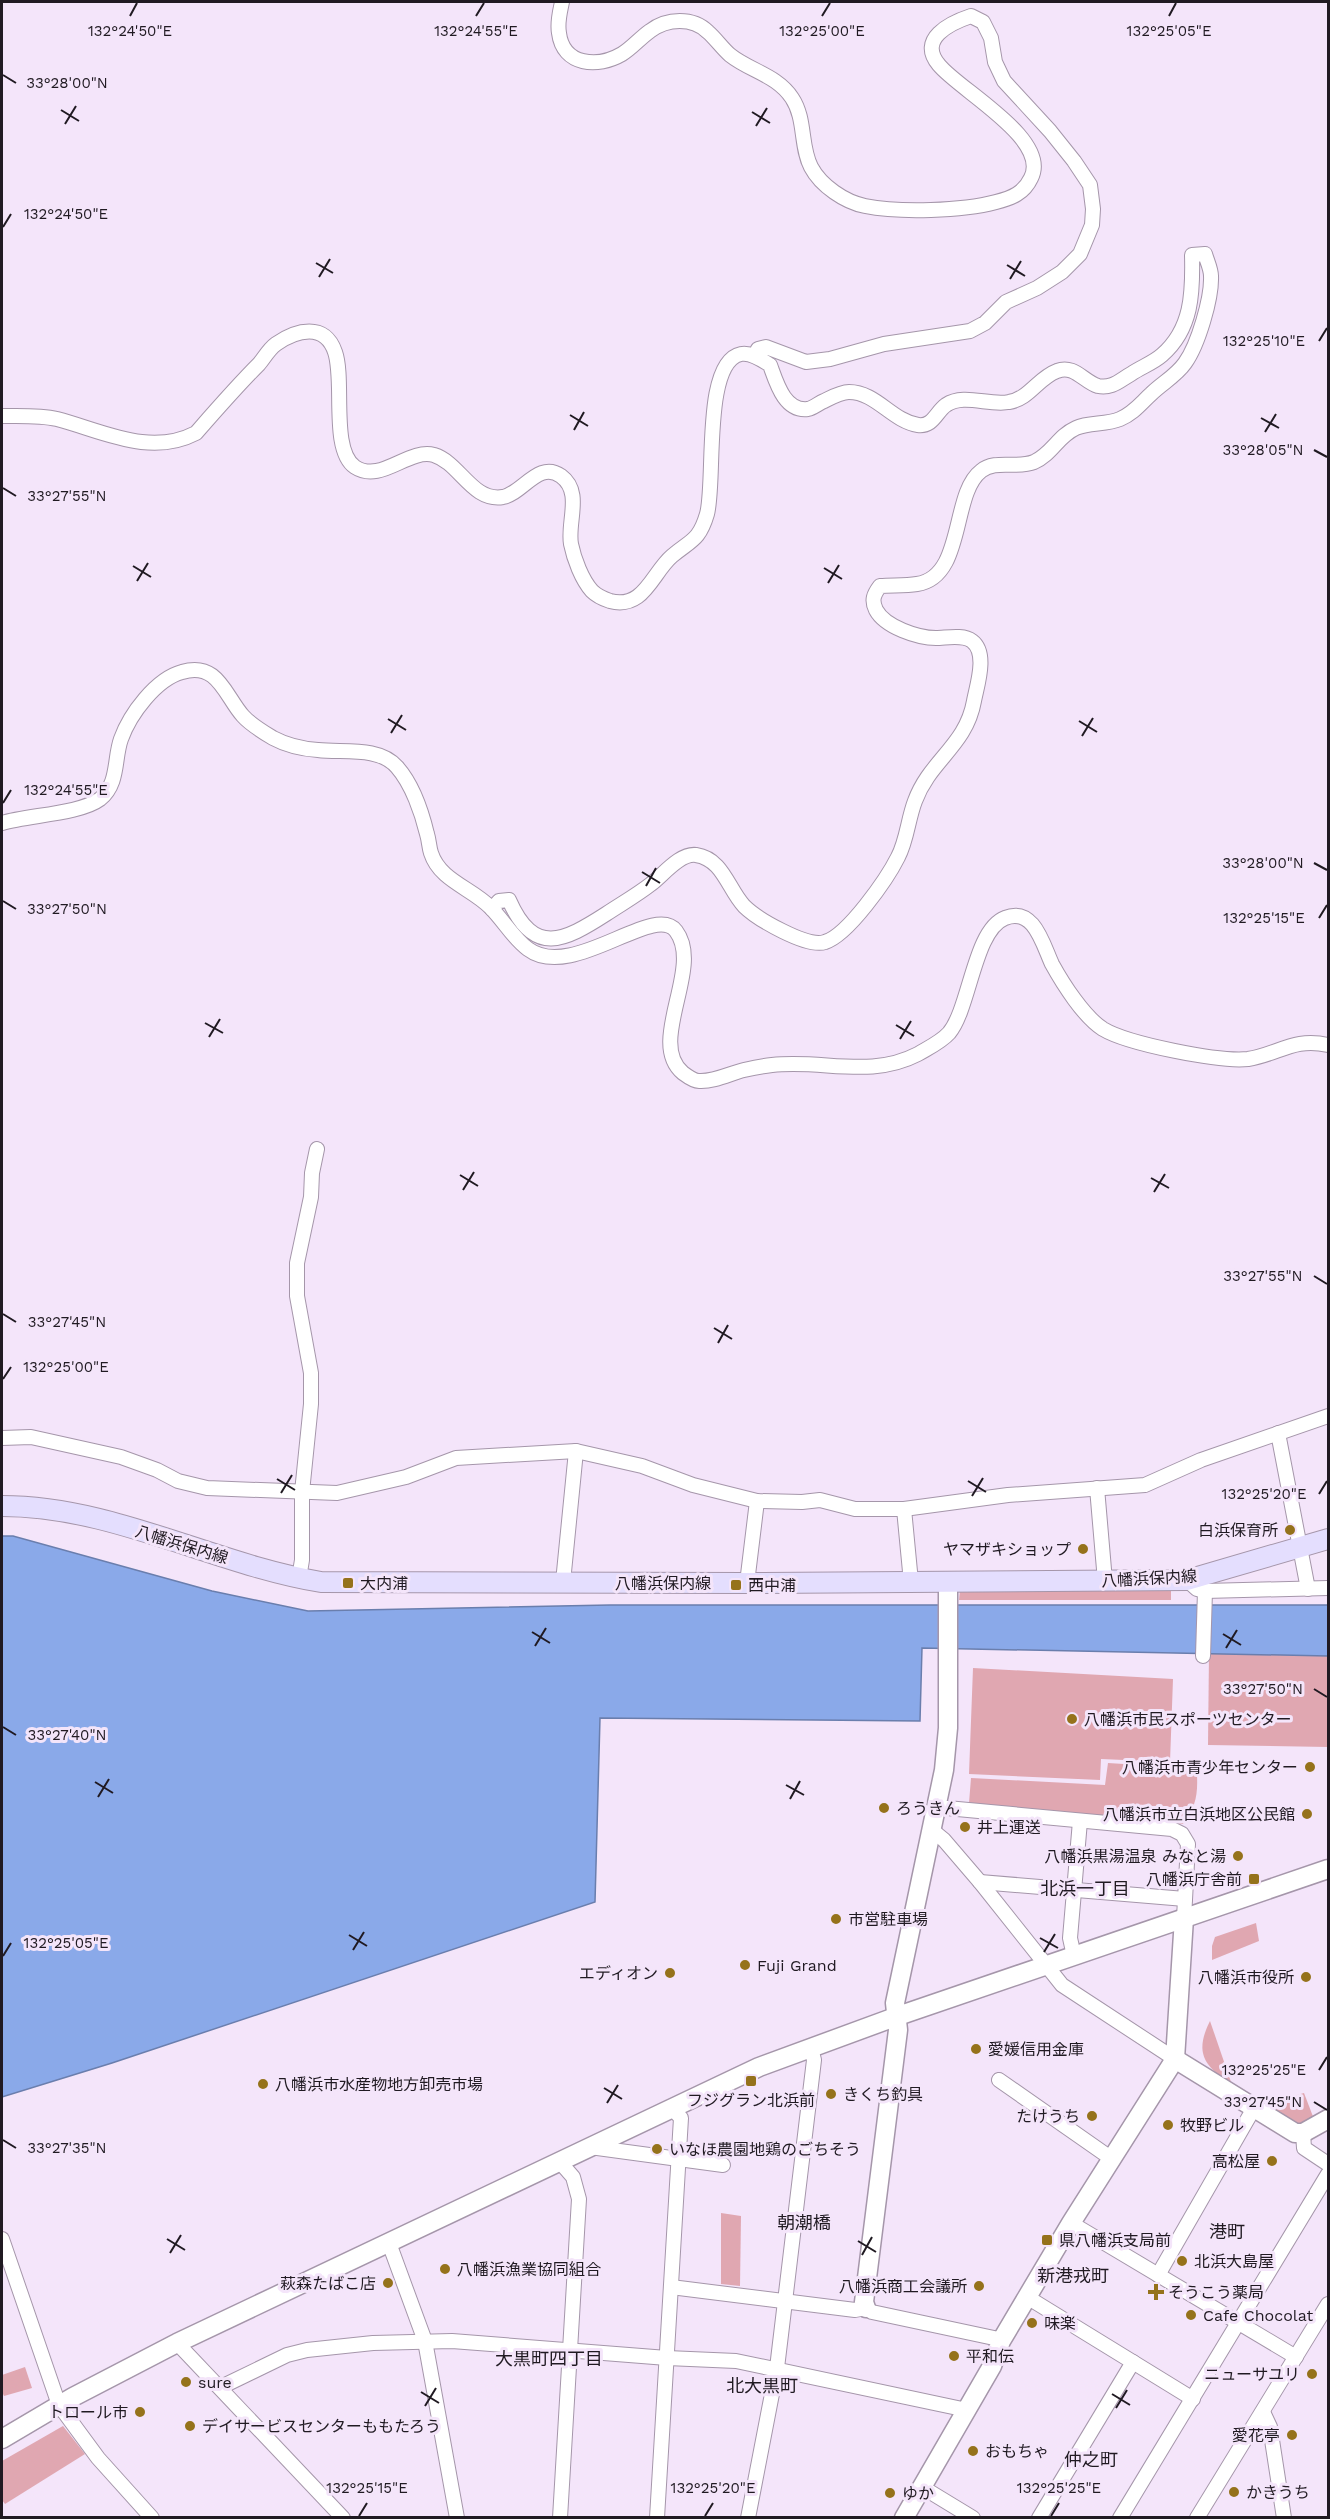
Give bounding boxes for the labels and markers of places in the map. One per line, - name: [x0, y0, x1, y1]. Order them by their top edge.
- place label: 白浜保育所: [1198, 1521, 1278, 1540]
- marker: 白浜保育所: [1283, 1523, 1297, 1537]
- place label: ヤマザキショップ: [943, 1540, 1071, 1559]
- marker: ヤマザキショップ: [1076, 1542, 1090, 1556]
- place label: 大内浦: [360, 1574, 408, 1593]
- marker: 大内浦: [341, 1576, 355, 1590]
- place label: 西中浦: [748, 1576, 796, 1595]
- marker: 西中浦: [729, 1578, 743, 1592]
- place label: 八幡浜市民スポーツセンター: [1084, 1710, 1292, 1729]
- marker: 八幡浜市民スポーツセンター: [1065, 1712, 1079, 1726]
- place label: 八幡浜市青少年センター: [1122, 1758, 1298, 1777]
- marker: 八幡浜市青少年センター: [1303, 1760, 1317, 1774]
- place label: ろうきん: [896, 1799, 960, 1818]
- marker: ろうきん: [877, 1801, 891, 1815]
- place label: 八幡浜市立白浜地区公民館: [1103, 1805, 1295, 1824]
- marker: 八幡浜市立白浜地区公民館: [1300, 1807, 1314, 1821]
- place label: 井上運送: [977, 1818, 1041, 1837]
- marker: 井上運送: [958, 1820, 972, 1834]
- place label: 八幡浜黒湯温泉 みなと湯: [1045, 1847, 1226, 1866]
- marker: 八幡浜黒湯温泉 みなと湯: [1231, 1849, 1245, 1863]
- place label: 八幡浜庁舎前: [1146, 1870, 1242, 1889]
- marker: 八幡浜庁舎前: [1247, 1872, 1261, 1886]
- place label: 市営駐車場: [848, 1910, 928, 1929]
- marker: 市営駐車場: [829, 1912, 843, 1926]
- place label: Fuji Grand: [757, 1956, 837, 1975]
- marker: Fuji Grand: [738, 1958, 752, 1972]
- place label: エディオン: [579, 1964, 658, 1983]
- marker: エディオン: [663, 1966, 677, 1980]
- place label: 八幡浜市役所: [1198, 1968, 1294, 1987]
- marker: 八幡浜市役所: [1299, 1970, 1313, 1984]
- place label: 愛媛信用金庫: [988, 2040, 1084, 2059]
- marker: 愛媛信用金庫: [969, 2042, 983, 2056]
- marker: フジグラン北浜前: [744, 2074, 758, 2088]
- place label: 八幡浜市水産物地方卸売市場: [275, 2075, 483, 2094]
- marker: 八幡浜市水産物地方卸売市場: [256, 2077, 270, 2091]
- place label: きくち釣具: [843, 2085, 923, 2104]
- marker: きくち釣具: [824, 2087, 838, 2101]
- place label: フジグラン北浜前: [687, 2091, 815, 2110]
- place label: たけうち: [1016, 2107, 1080, 2126]
- marker: たけうち: [1085, 2109, 1099, 2123]
- place label: 牧野ビル: [1180, 2116, 1244, 2135]
- marker: 牧野ビル: [1161, 2118, 1175, 2132]
- place label: いなほ農園地鶏のごちそう: [669, 2140, 861, 2159]
- marker: いなほ農園地鶏のごちそう: [650, 2142, 664, 2156]
- place label: 高松屋: [1212, 2152, 1260, 2171]
- marker: 高松屋: [1265, 2154, 1279, 2168]
- place label: 県八幡浜支局前: [1059, 2231, 1171, 2250]
- marker: 県八幡浜支局前: [1040, 2233, 1054, 2247]
- place label: 北浜大島屋: [1194, 2252, 1274, 2271]
- marker: 北浜大島屋: [1175, 2254, 1189, 2268]
- place label: 八幡浜漁業協同組合: [457, 2260, 601, 2279]
- marker: 八幡浜漁業協同組合: [438, 2262, 452, 2276]
- place label: 萩森たばこ店: [280, 2274, 376, 2293]
- marker: 萩森たばこ店: [381, 2276, 395, 2290]
- place label: 八幡浜商工会議所: [839, 2277, 967, 2296]
- marker: 八幡浜商工会議所: [972, 2279, 986, 2293]
- place label: そうこう薬局: [1168, 2283, 1264, 2302]
- marker: そうこう薬局: [1149, 2285, 1163, 2299]
- place label: Cafe Chocolat: [1203, 2306, 1313, 2325]
- marker: Cafe Chocolat: [1184, 2308, 1198, 2322]
- place label: 味楽: [1044, 2314, 1076, 2333]
- marker: 味楽: [1025, 2316, 1039, 2330]
- place label: 平和伝: [966, 2347, 1014, 2366]
- marker: 平和伝: [947, 2349, 961, 2363]
- place label: ニューサユリ: [1204, 2365, 1300, 2384]
- marker: ニューサユリ: [1305, 2367, 1319, 2381]
- place label: sure: [198, 2373, 232, 2392]
- marker: sure: [179, 2375, 193, 2389]
- place label: トロール市: [48, 2403, 128, 2422]
- marker: トロール市: [133, 2405, 147, 2419]
- place label: デイサービスセンターももたろう: [202, 2417, 441, 2436]
- marker: デイサービスセンターももたろう: [183, 2419, 197, 2433]
- place label: 愛花亭: [1232, 2426, 1280, 2445]
- marker: 愛花亭: [1285, 2428, 1299, 2442]
- place label: おもちゃ: [985, 2442, 1049, 2461]
- marker: おもちゃ: [966, 2444, 980, 2458]
- place label: かきうち: [1246, 2483, 1310, 2502]
- place label: ゆか: [902, 2484, 934, 2503]
- marker: かきうち: [1227, 2485, 1241, 2499]
- marker: ゆか: [883, 2486, 897, 2500]

